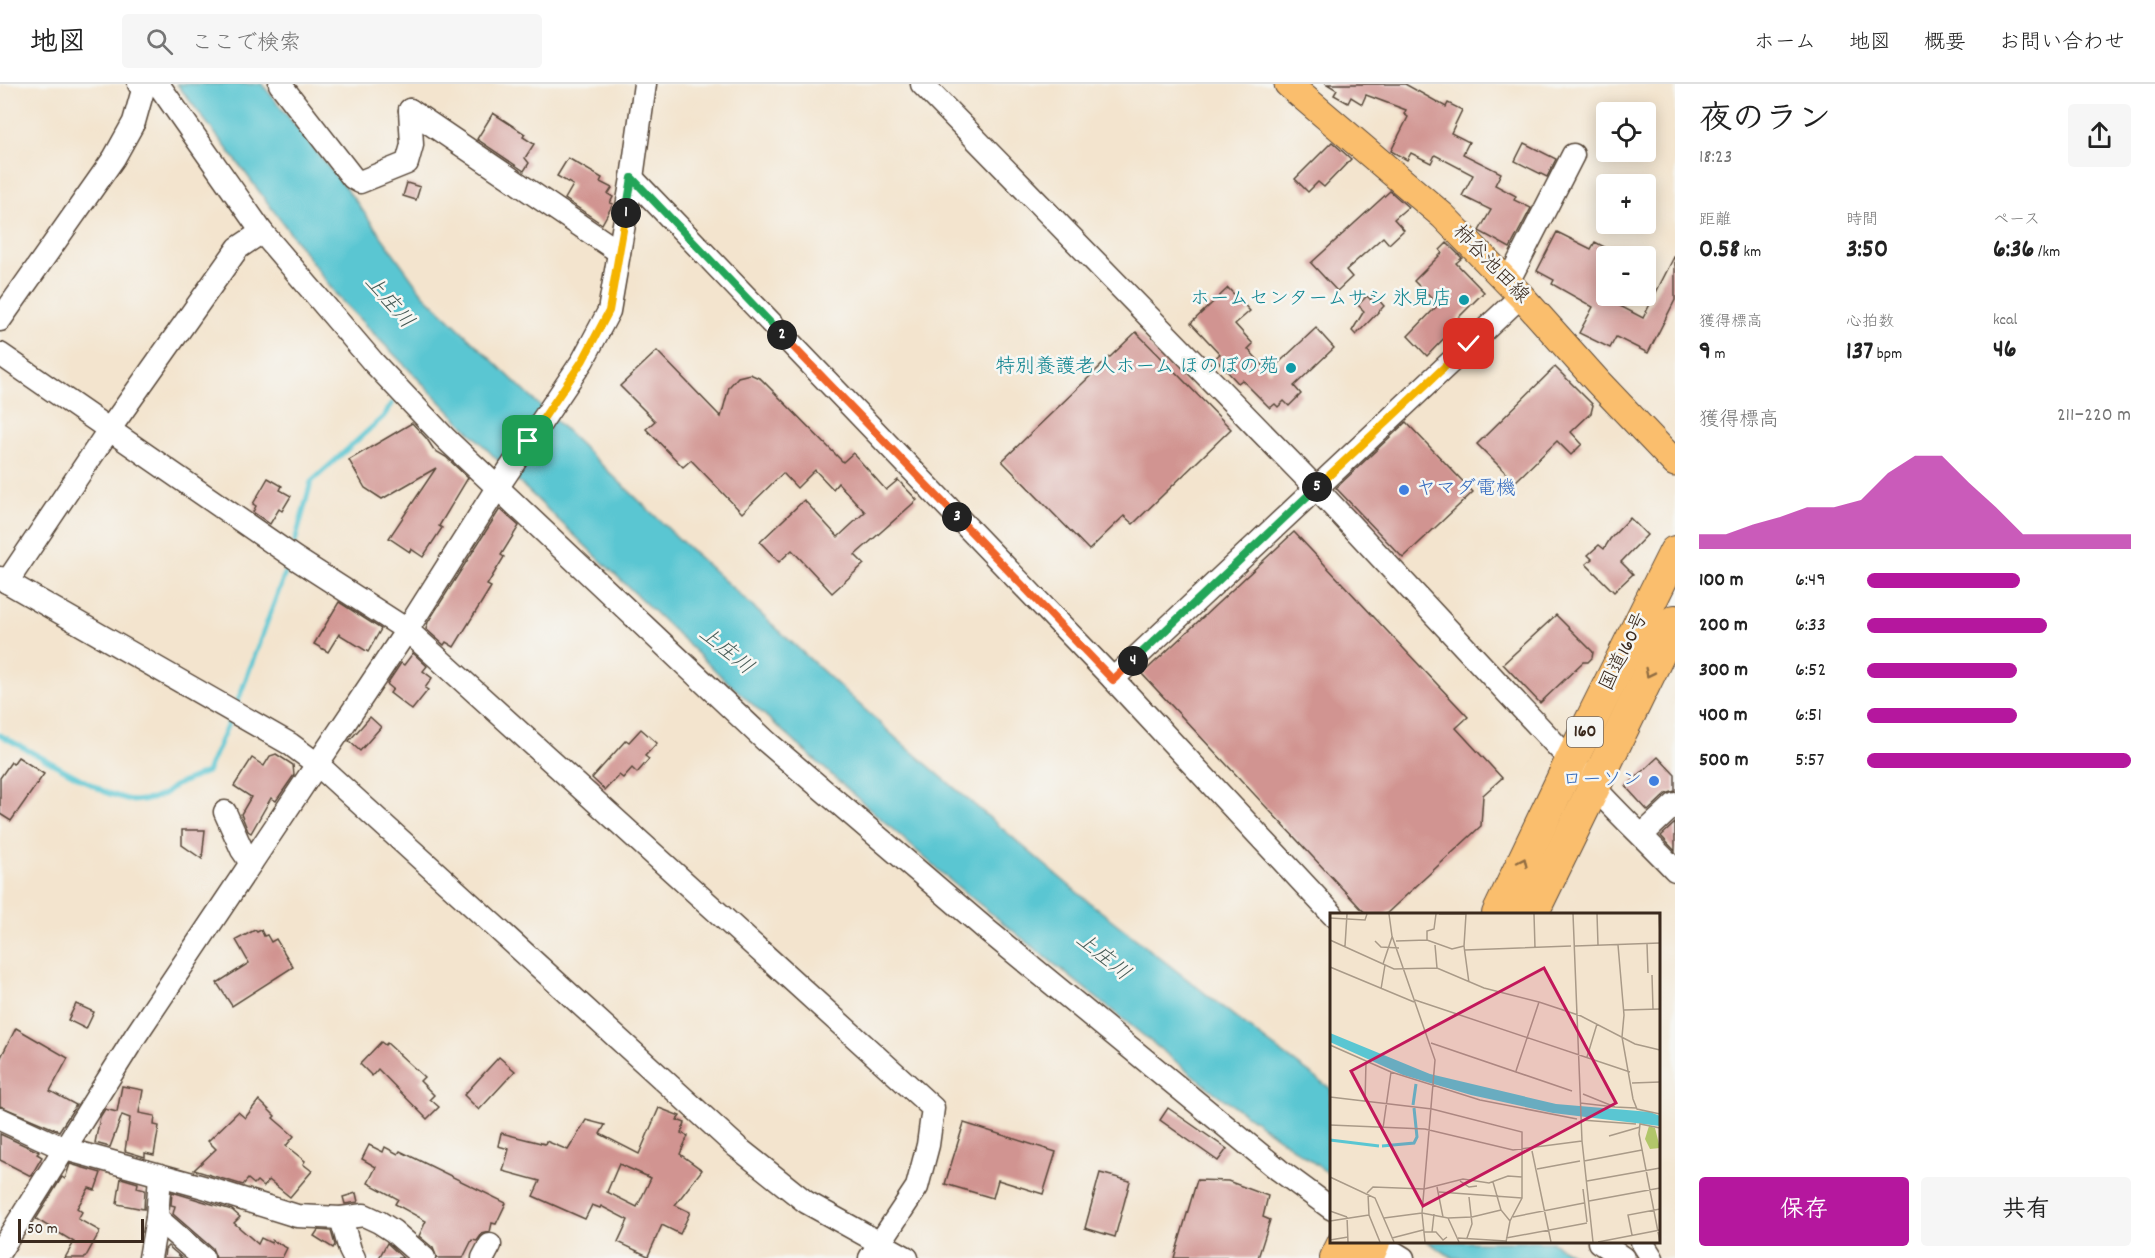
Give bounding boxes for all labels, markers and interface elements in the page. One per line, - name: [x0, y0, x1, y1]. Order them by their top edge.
- search box: [122, 14, 542, 68]
- text: 地図: [30, 25, 86, 65]
- icon: search: [143, 25, 176, 58]
- text: ここで検索: [191, 29, 301, 60]
- text: ホーム: [1754, 29, 1816, 59]
- text: 地図: [1849, 29, 1891, 59]
- text: 概要: [1924, 29, 1966, 59]
- text: お問い合わせ: [1999, 29, 2125, 59]
- text: 夜のラン: [1699, 98, 1831, 145]
- map controls: [1596, 102, 1656, 306]
- button: locate: [1596, 102, 1656, 162]
- button: share: [2068, 104, 2131, 167]
- text: 18:23: [1699, 144, 1732, 172]
- button: +: [1596, 174, 1656, 234]
- pin: 1: [611, 198, 641, 228]
- text: 1: [624, 201, 628, 224]
- text: 距離: [1699, 209, 1731, 232]
- text: 時間: [1846, 209, 1878, 232]
- text: ペース: [1993, 209, 2040, 232]
- street label: 柿谷池田線: [1445, 219, 1535, 311]
- text: 0.58: [1699, 232, 1740, 269]
- text: 3:50: [1846, 232, 1888, 269]
- text: 6:36: [1993, 232, 2034, 269]
- text: km: [1740, 241, 1761, 264]
- text: /km: [2034, 241, 2060, 264]
- button: −: [1596, 246, 1656, 306]
- water label: 上庄川: [356, 269, 420, 337]
- place label: ホームセンタームサシ 氷見店: [1190, 286, 1452, 314]
- marker: ホームセンタームサシ 氷見店: [1457, 293, 1471, 307]
- text: kcal: [1993, 309, 2017, 332]
- text: 獲得標高: [1699, 311, 1763, 334]
- text: 心拍数: [1846, 311, 1894, 334]
- pin: [1443, 318, 1494, 369]
- pin: 2: [767, 320, 797, 350]
- text: 2: [779, 323, 786, 346]
- icon: check: [1452, 327, 1485, 360]
- text: 46: [1993, 332, 2017, 369]
- text: 9: [1699, 334, 1711, 371]
- text: 137: [1846, 334, 1873, 371]
- text: m: [1711, 343, 1726, 366]
- text: bpm: [1873, 343, 1902, 366]
- place label: 特別養護老人ホーム ほのぼの苑: [995, 354, 1279, 382]
- marker: 特別養護老人ホーム ほのぼの苑: [1284, 361, 1298, 375]
- text: 211–220 m: [2057, 402, 2131, 430]
- text: 獲得標高: [1699, 407, 1779, 435]
- pin: [502, 415, 553, 466]
- icon: arrive: [511, 424, 544, 457]
- pin: 5: [1302, 472, 1332, 502]
- text: 5: [1313, 475, 1321, 498]
- place label: ヤマダ電機: [1416, 476, 1516, 504]
- marker: ヤマダ電機: [1397, 483, 1411, 497]
- pin: 3: [942, 502, 972, 532]
- text: 3: [953, 505, 961, 528]
- text: 100 m: [1699, 567, 1744, 595]
- text: 6:49: [1795, 567, 1826, 595]
- street label: 国道160号: [1594, 608, 1656, 696]
- text: 200 m: [1699, 612, 1748, 640]
- text: 6:33: [1795, 612, 1826, 640]
- water label: 上庄川: [691, 621, 759, 683]
- pin: 4: [1118, 646, 1148, 676]
- text: 4: [1130, 649, 1136, 672]
- text: 300 m: [1699, 657, 1748, 685]
- text: 6:52: [1795, 657, 1826, 685]
- one-way arrow: [1645, 667, 1656, 678]
- text: 400 m: [1699, 702, 1747, 730]
- text: 6:51: [1795, 702, 1822, 730]
- road number: 160: [1567, 717, 1603, 747]
- text: 500 m: [1699, 747, 1748, 775]
- text: 5:57: [1795, 747, 1825, 775]
- place label: ローソン: [1562, 767, 1642, 795]
- marker: ローソン: [1647, 774, 1661, 788]
- one-way arrow: [1516, 857, 1528, 868]
- inset map: [1330, 913, 1660, 1243]
- water label: 上庄川: [1068, 927, 1136, 989]
- button: 保存: [1699, 1177, 1909, 1246]
- button: 共有: [1921, 1177, 2131, 1246]
- scale bar: [18, 1216, 144, 1244]
- text: 50 m: [27, 1218, 58, 1241]

